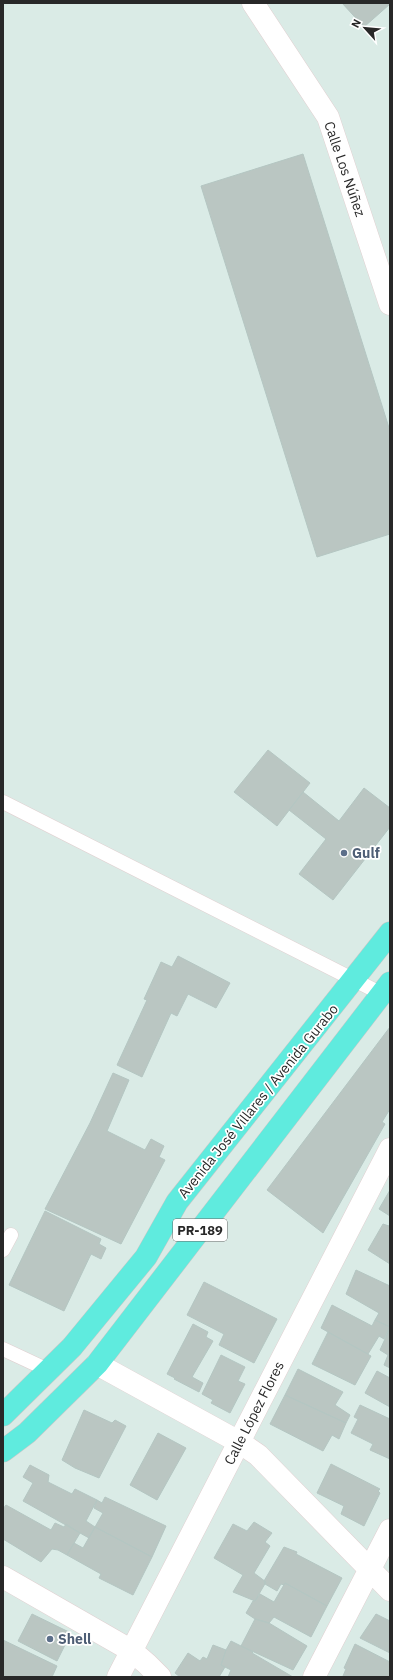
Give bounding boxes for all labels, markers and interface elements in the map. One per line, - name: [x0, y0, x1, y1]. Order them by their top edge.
- north arrow: [345, 8, 385, 48]
- text: N: [348, 17, 364, 30]
- street label: Calle Los Núñez: [320, 119, 370, 219]
- place label: Gulf: [352, 844, 380, 862]
- marker: Gulf: [339, 848, 349, 858]
- street label: Avenida José Villares / Avenida Gurabo: [174, 1000, 342, 1202]
- road number: PR-189: [173, 1219, 227, 1241]
- street label: Calle López Flores: [220, 1358, 288, 1468]
- place label: Shell: [58, 1630, 91, 1648]
- marker: Shell: [45, 1634, 55, 1644]

